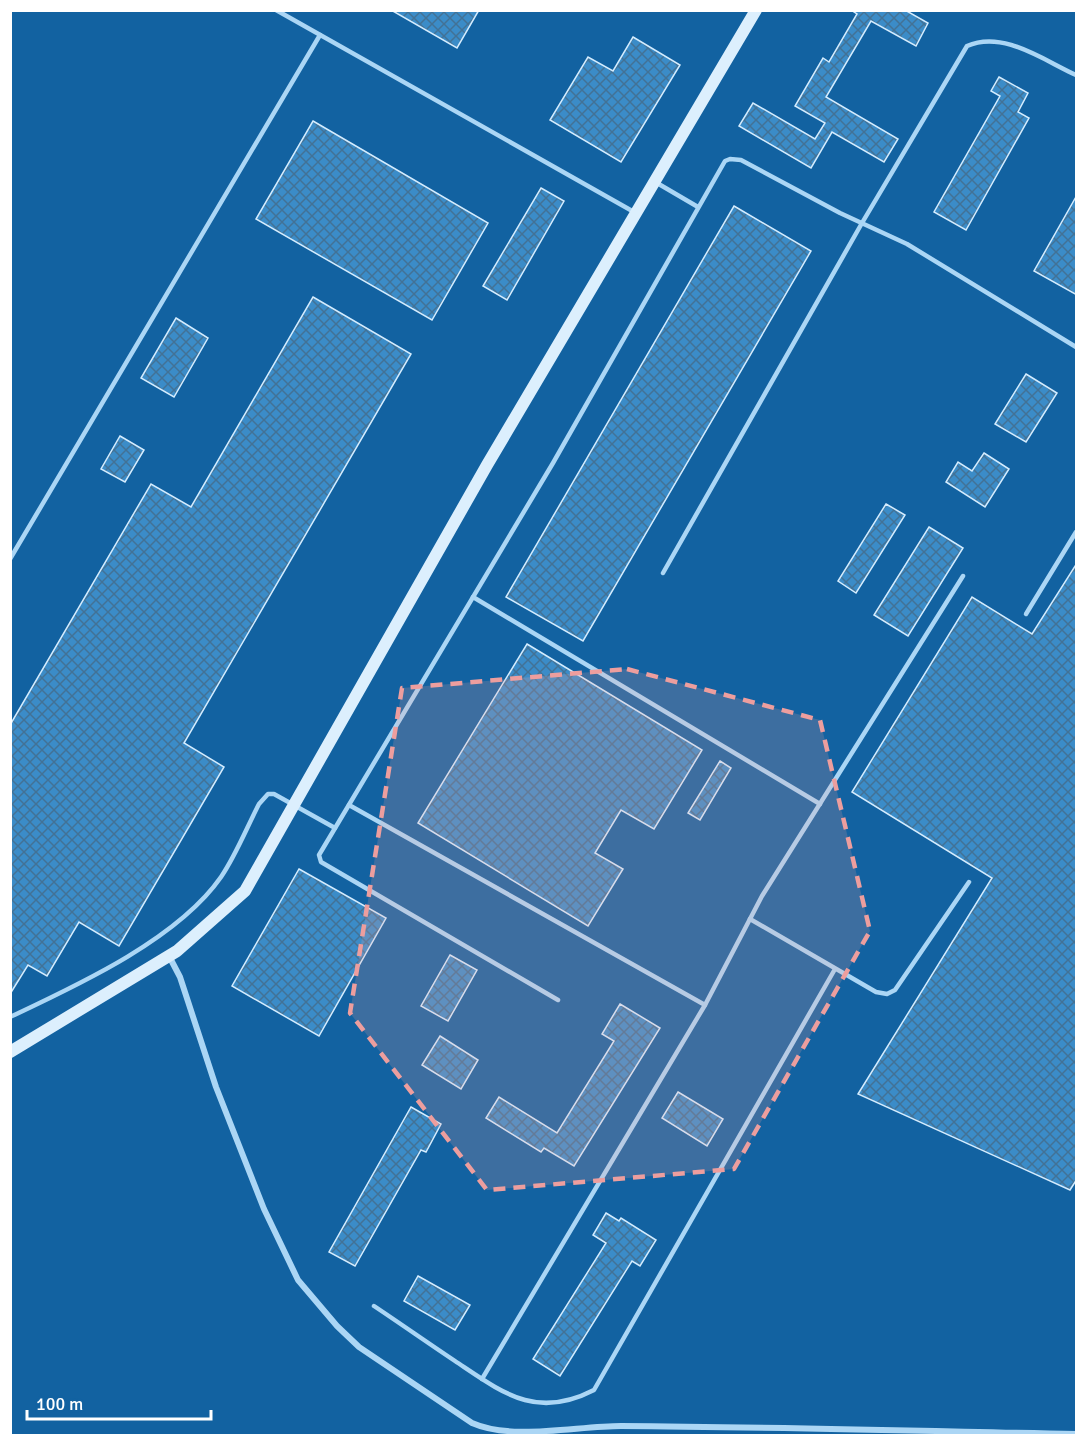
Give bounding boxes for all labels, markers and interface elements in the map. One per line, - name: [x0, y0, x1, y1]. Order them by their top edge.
- scale bar: [27, 1383, 212, 1421]
- text: 100 m: [36, 1393, 83, 1415]

